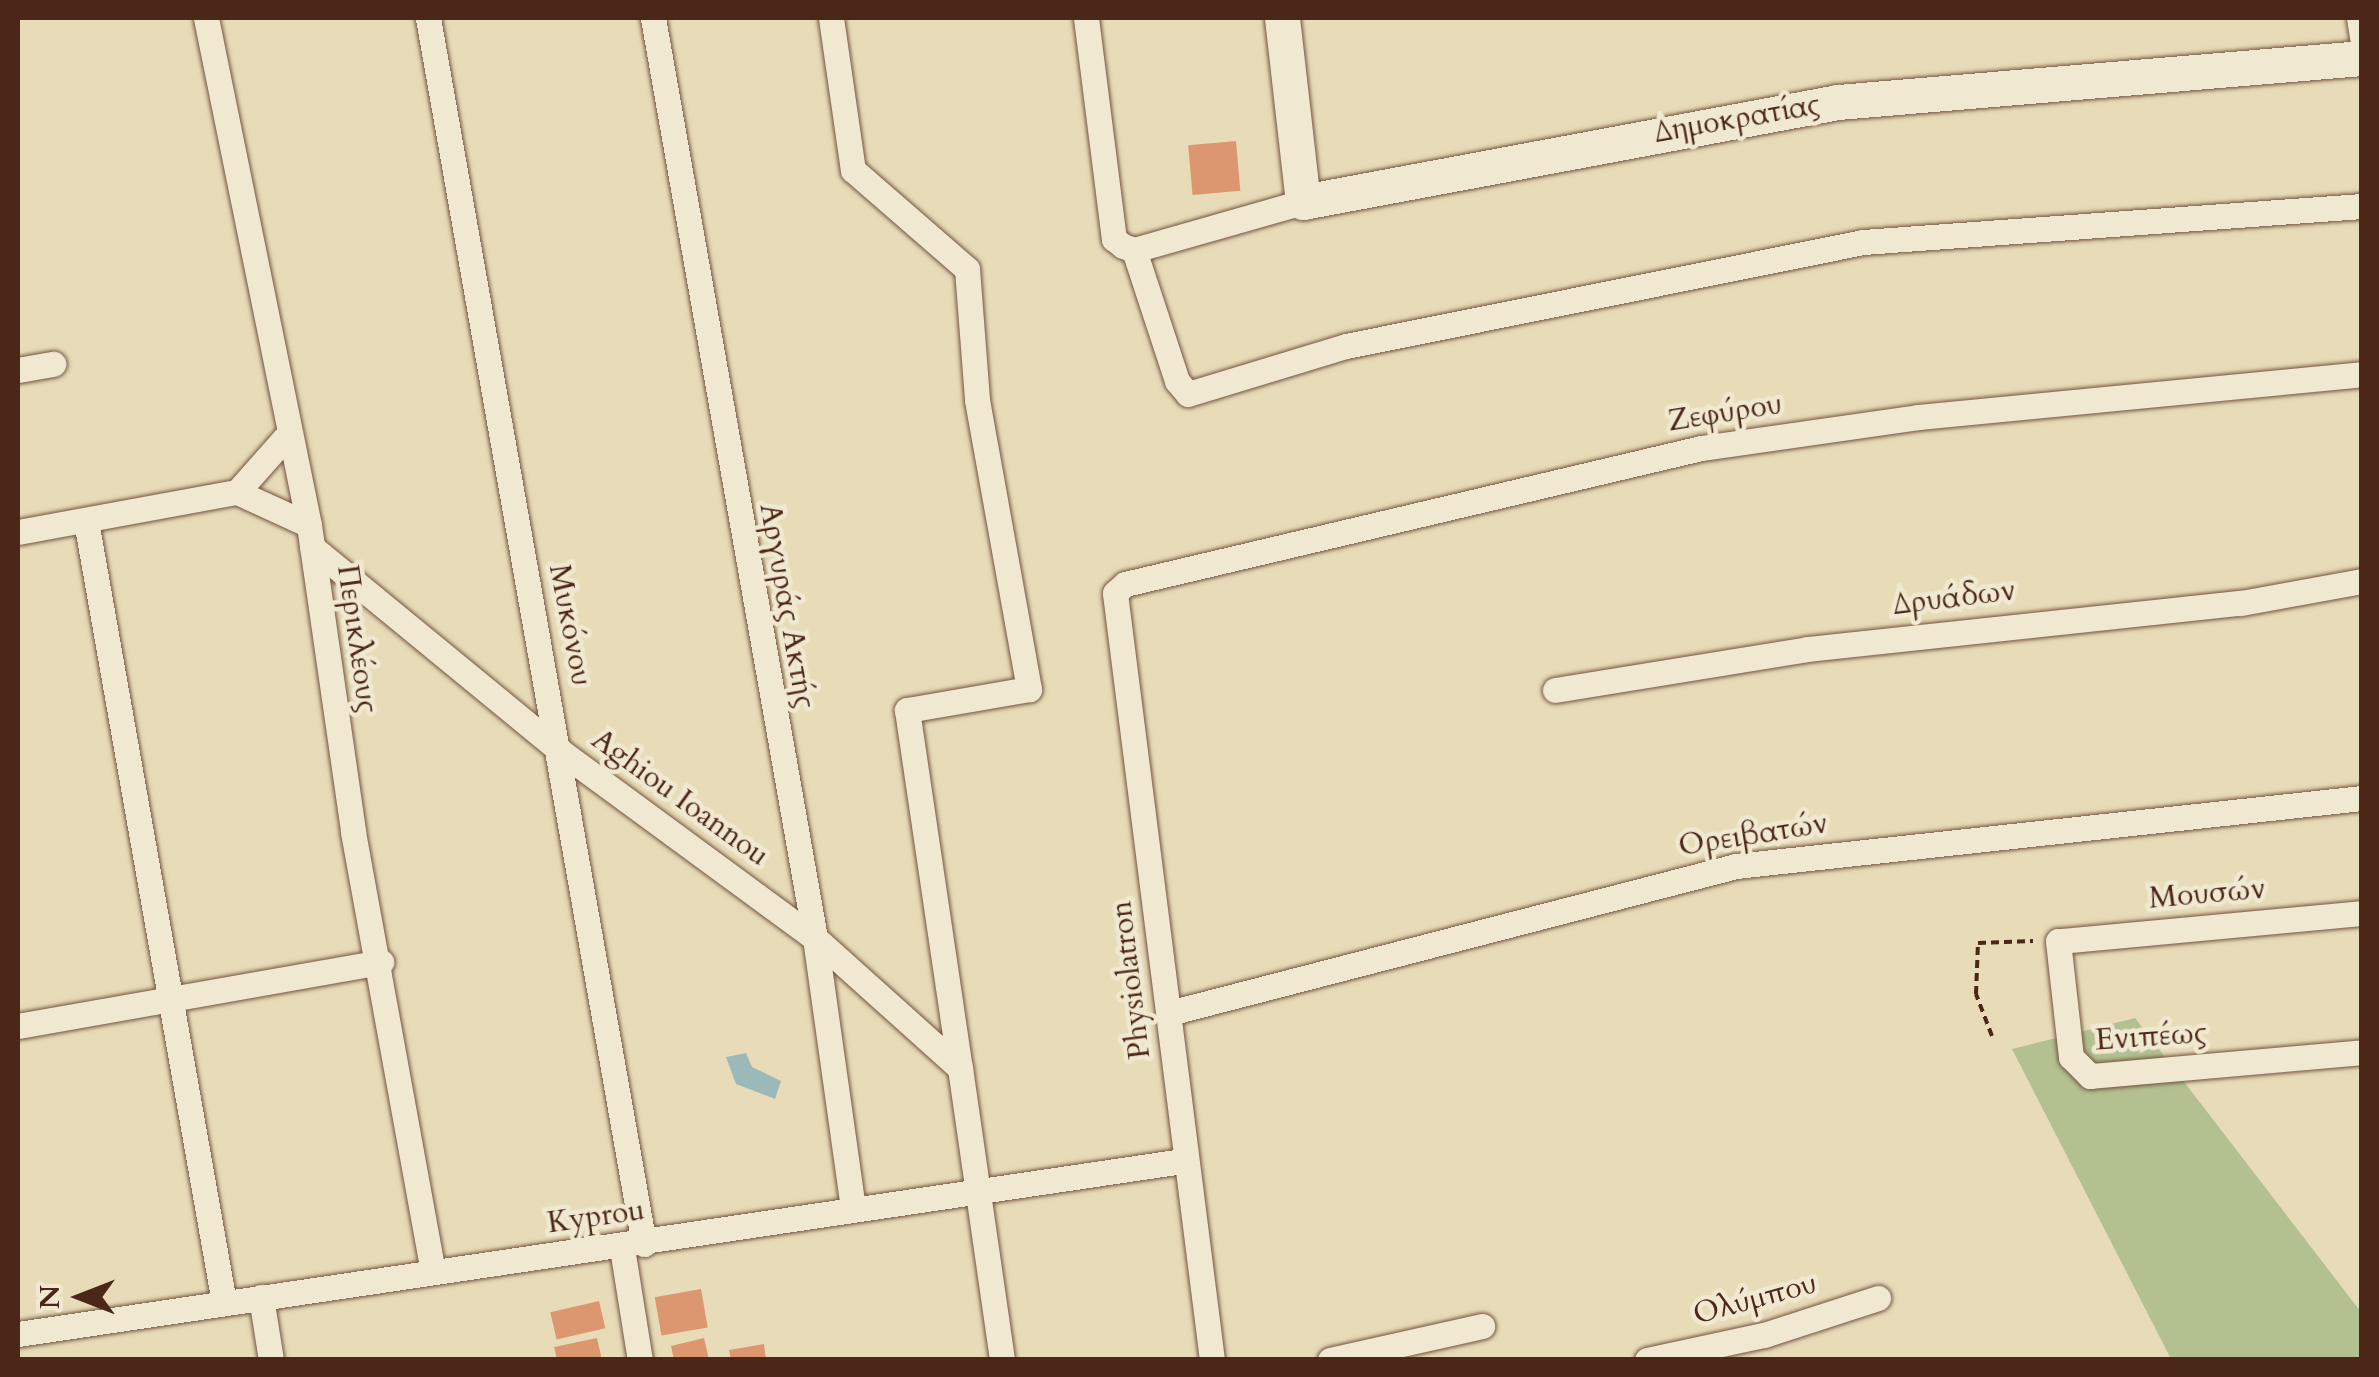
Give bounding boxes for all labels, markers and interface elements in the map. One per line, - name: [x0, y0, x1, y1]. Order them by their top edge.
- street label: Δημοκρατίας: [1651, 87, 1823, 151]
- street label: Ζεφύρου: [1665, 386, 1785, 440]
- street label: Αργυράς Ακτής: [751, 501, 823, 711]
- street label: Μυκόνου: [541, 561, 599, 689]
- street label: Περικλέους: [329, 563, 385, 715]
- street label: Δρυάδων: [1891, 573, 2017, 623]
- street label: Aghiou Ioannou: [584, 722, 776, 874]
- street label: Ορειβατών: [1676, 805, 1830, 865]
- street label: Μουσών: [2147, 871, 2267, 917]
- street label: Physiolatron: [1103, 899, 1159, 1061]
- street label: Ενιπέως: [2094, 1015, 2208, 1059]
- street label: Kyprou: [545, 1192, 647, 1242]
- north arrow: [30, 1247, 130, 1347]
- street label: Ολύμπου: [1689, 1265, 1821, 1333]
- text: N: [31, 1285, 69, 1309]

